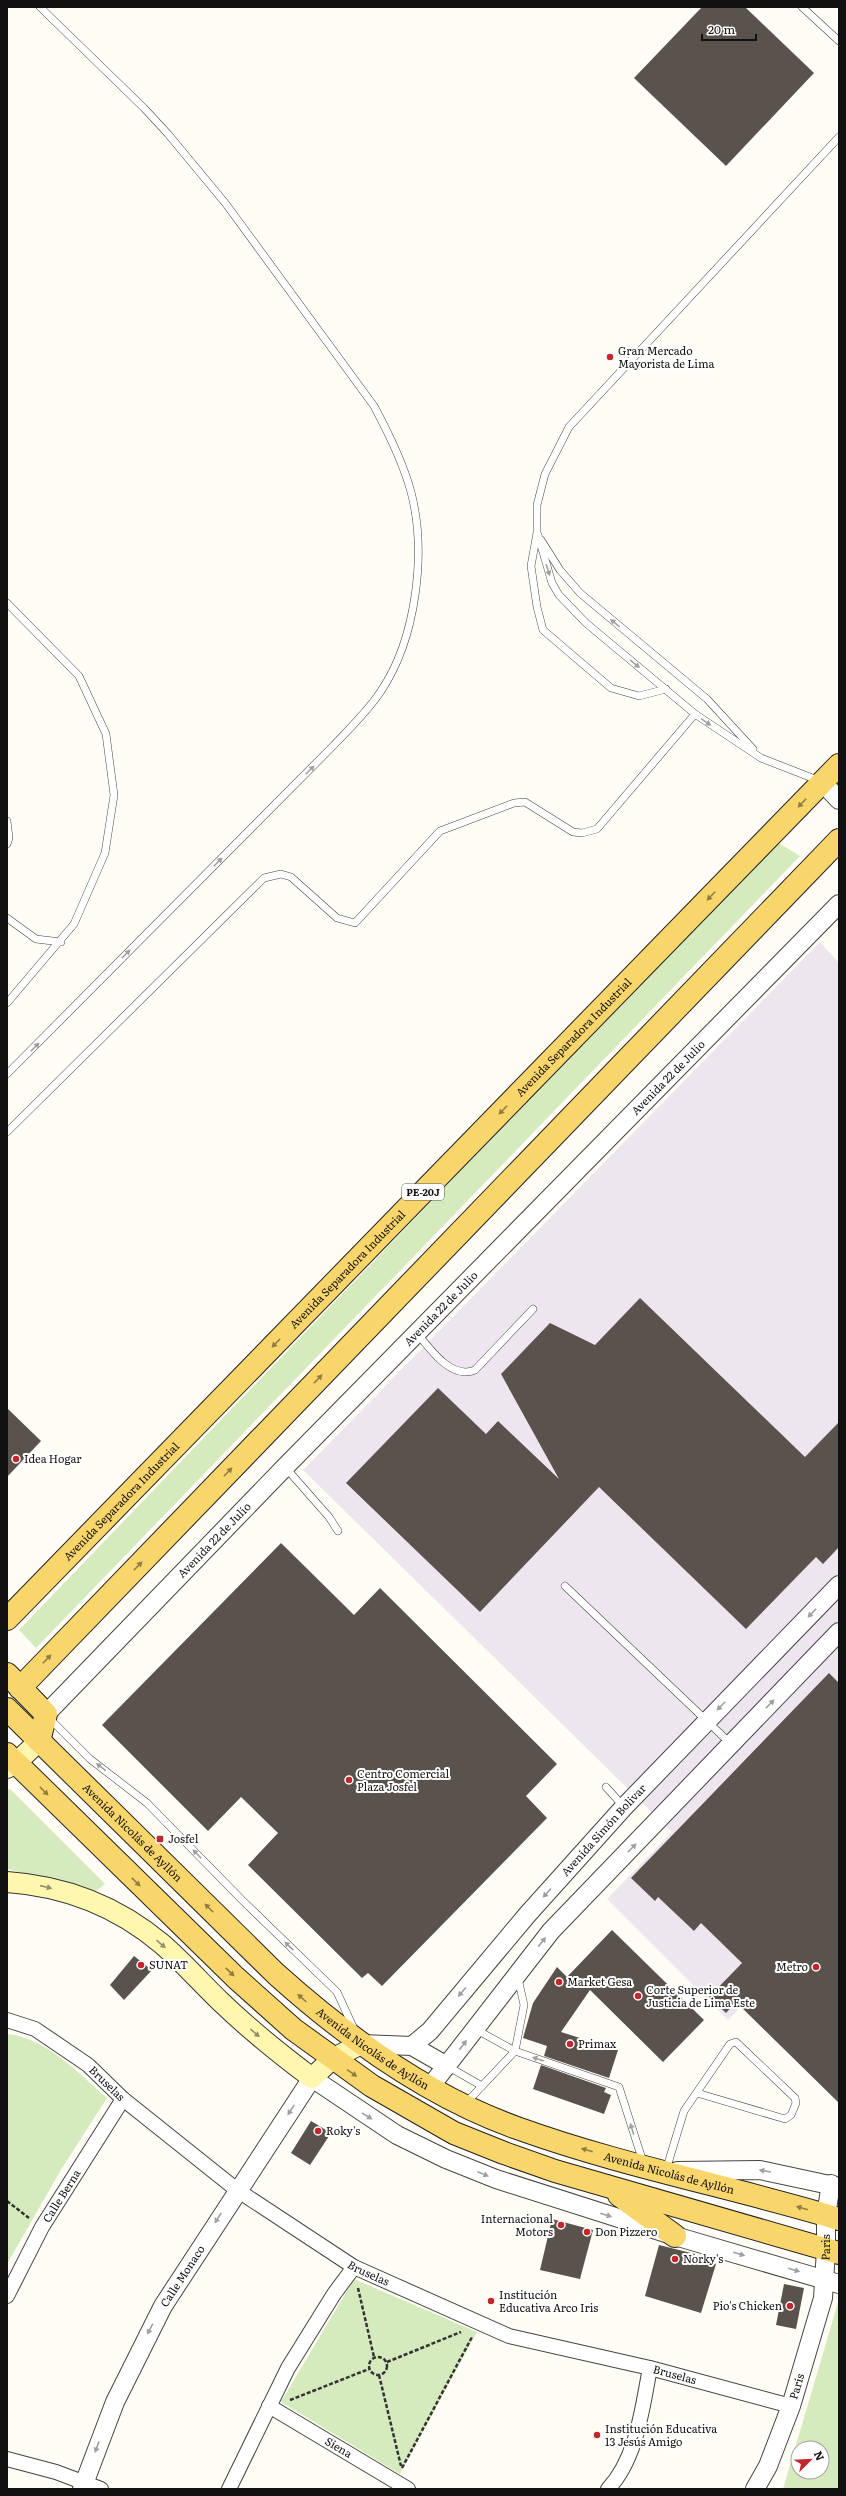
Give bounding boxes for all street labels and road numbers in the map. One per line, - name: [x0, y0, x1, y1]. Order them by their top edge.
- street label: Avenida Separadora Industrial: [511, 974, 635, 1100]
- street label: Avenida 22 de Julio: [627, 1036, 708, 1118]
- road number: PE-20J: [402, 1184, 444, 1200]
- street label: Avenida Separadora Industrial: [285, 1206, 409, 1332]
- street label: Avenida 22 de Julio: [400, 1267, 481, 1349]
- street label: Avenida Separadora Industrial: [59, 1438, 182, 1564]
- street label: Avenida 22 de Julio: [173, 1498, 254, 1581]
- street label: Avenida Nicolás de Ayllón: [80, 1779, 187, 1885]
- street label: Avenida Simón Bolivar: [557, 1779, 650, 1879]
- street label: Avenida Nicolás de Ayllón: [313, 2003, 433, 2093]
- street label: Bruselas: [86, 2062, 129, 2104]
- street label: Avenida Nicolás de Ayllón: [602, 2147, 736, 2197]
- street label: Calle Berna: [38, 2166, 84, 2225]
- street label: Paris: [816, 2234, 833, 2261]
- street label: Calle Monaco: [156, 2242, 208, 2310]
- street label: Bruselas: [345, 2256, 392, 2289]
- street label: Bruselas: [651, 2360, 698, 2387]
- street label: París: [784, 2371, 807, 2401]
- street label: Siena: [322, 2432, 356, 2461]

